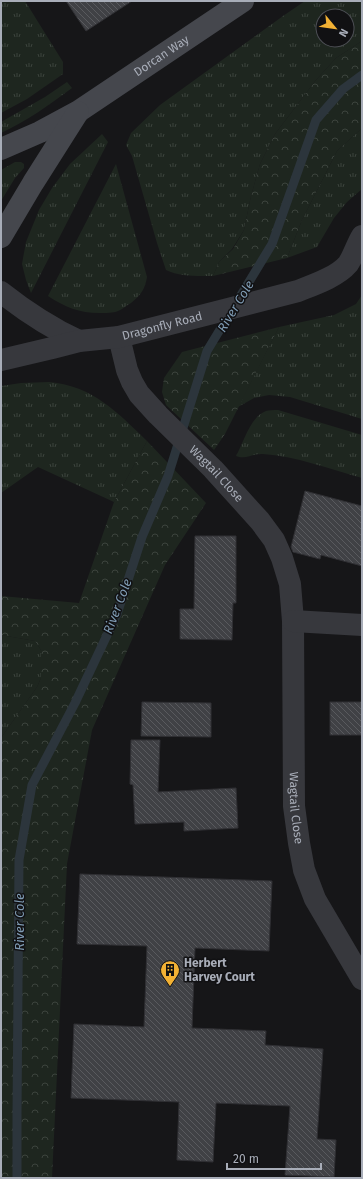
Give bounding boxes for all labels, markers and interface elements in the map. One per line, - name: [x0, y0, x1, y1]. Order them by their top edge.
- north arrow: [315, 8, 355, 48]
- text: N: [336, 26, 351, 39]
- street label: Dorcan Way: [131, 32, 192, 79]
- water label: River Cole: [214, 277, 257, 335]
- street label: Dragonfly Road: [121, 309, 204, 343]
- street label: Wagtail Close: [186, 443, 246, 505]
- water label: River Cole: [100, 576, 135, 636]
- street label: Wagtail Close: [287, 772, 306, 845]
- water label: River Cole: [12, 893, 27, 951]
- place label: Herbert Harvey Court: [184, 956, 255, 984]
- building icon: Herbert Harvey Court: [159, 959, 181, 987]
- scale bar: [227, 1145, 321, 1171]
- text: 20 m: [233, 1152, 259, 1166]

